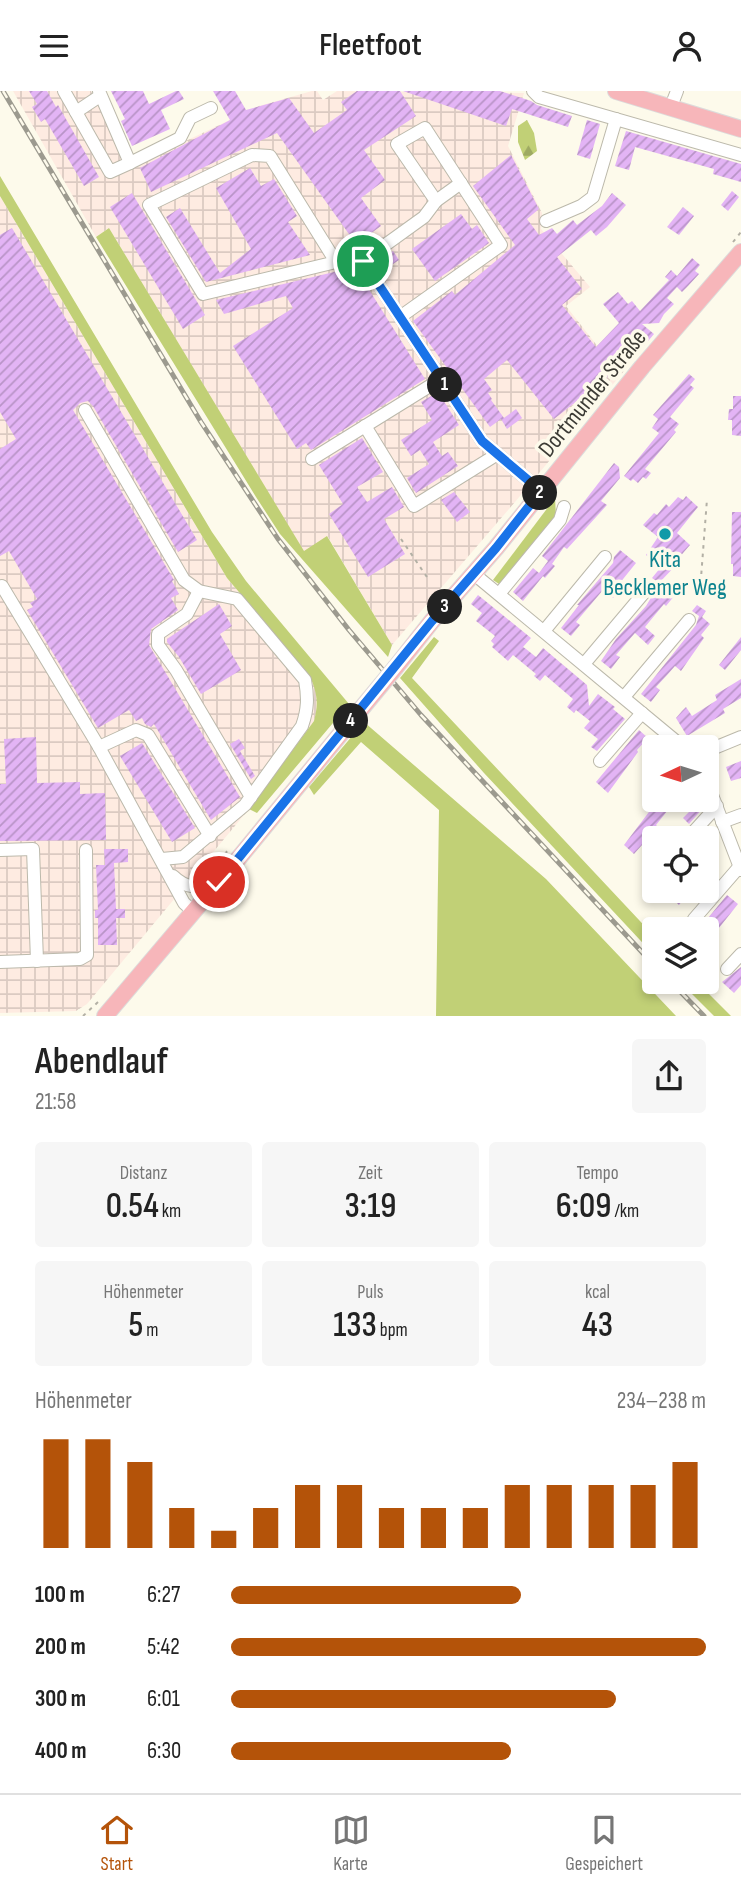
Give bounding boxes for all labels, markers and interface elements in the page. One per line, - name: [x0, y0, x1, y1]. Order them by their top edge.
- text: Fleetfoot: [319, 26, 422, 65]
- icon: menu: [35, 27, 73, 65]
- icon: person: [668, 27, 706, 65]
- pin: [333, 231, 393, 291]
- icon: arrive: [344, 242, 382, 280]
- street label: Dortmunder Straße: [532, 324, 653, 463]
- pin: 1: [428, 367, 462, 403]
- text: 1: [441, 373, 448, 396]
- pin: 2: [522, 475, 558, 511]
- text: 2: [535, 481, 544, 504]
- marker: Kita Becklemer Weg: [657, 526, 673, 542]
- place label: Kita Becklemer Weg: [603, 545, 727, 602]
- pin: 3: [428, 589, 462, 625]
- text: 3: [440, 595, 449, 618]
- pin: 4: [334, 703, 368, 739]
- text: 4: [346, 709, 355, 732]
- north arrow: [642, 735, 719, 812]
- map controls: [642, 735, 719, 994]
- button: locate: [642, 826, 719, 903]
- pin: [189, 852, 249, 912]
- icon: check: [200, 863, 238, 901]
- button: layers: [642, 917, 719, 994]
- text: Abendlauf: [35, 1039, 168, 1084]
- button: share: [632, 1039, 706, 1113]
- text: 21:58: [35, 1088, 76, 1116]
- text: Distanz: [120, 1162, 167, 1185]
- text: Zeit: [358, 1162, 383, 1185]
- text: Tempo: [576, 1162, 619, 1185]
- text: 0.54: [106, 1185, 159, 1228]
- text: 3:19: [345, 1185, 396, 1228]
- text: 6:09: [556, 1185, 611, 1228]
- text: km: [159, 1200, 181, 1223]
- text: /km: [611, 1200, 639, 1223]
- text: Höhenmeter: [104, 1281, 183, 1304]
- text: Puls: [357, 1281, 384, 1304]
- text: kcal: [585, 1281, 610, 1304]
- text: 5: [128, 1304, 143, 1347]
- text: 133: [333, 1304, 377, 1347]
- text: 43: [582, 1304, 613, 1347]
- text: m: [143, 1319, 159, 1342]
- text: bpm: [377, 1319, 408, 1342]
- text: Höhenmeter: [35, 1387, 132, 1415]
- text: 234–238 m: [617, 1387, 706, 1415]
- text: 100 m: [35, 1581, 85, 1609]
- text: 6:27: [147, 1581, 180, 1609]
- text: 200 m: [35, 1633, 86, 1661]
- text: 5:42: [147, 1633, 180, 1661]
- text: 300 m: [35, 1685, 86, 1713]
- text: 6:01: [147, 1685, 180, 1713]
- text: 400 m: [35, 1737, 86, 1765]
- text: 6:30: [147, 1737, 181, 1765]
- tab: Start: [98, 1811, 136, 1876]
- tab: Karte: [332, 1811, 370, 1876]
- tab: Gespeichert: [565, 1811, 643, 1876]

